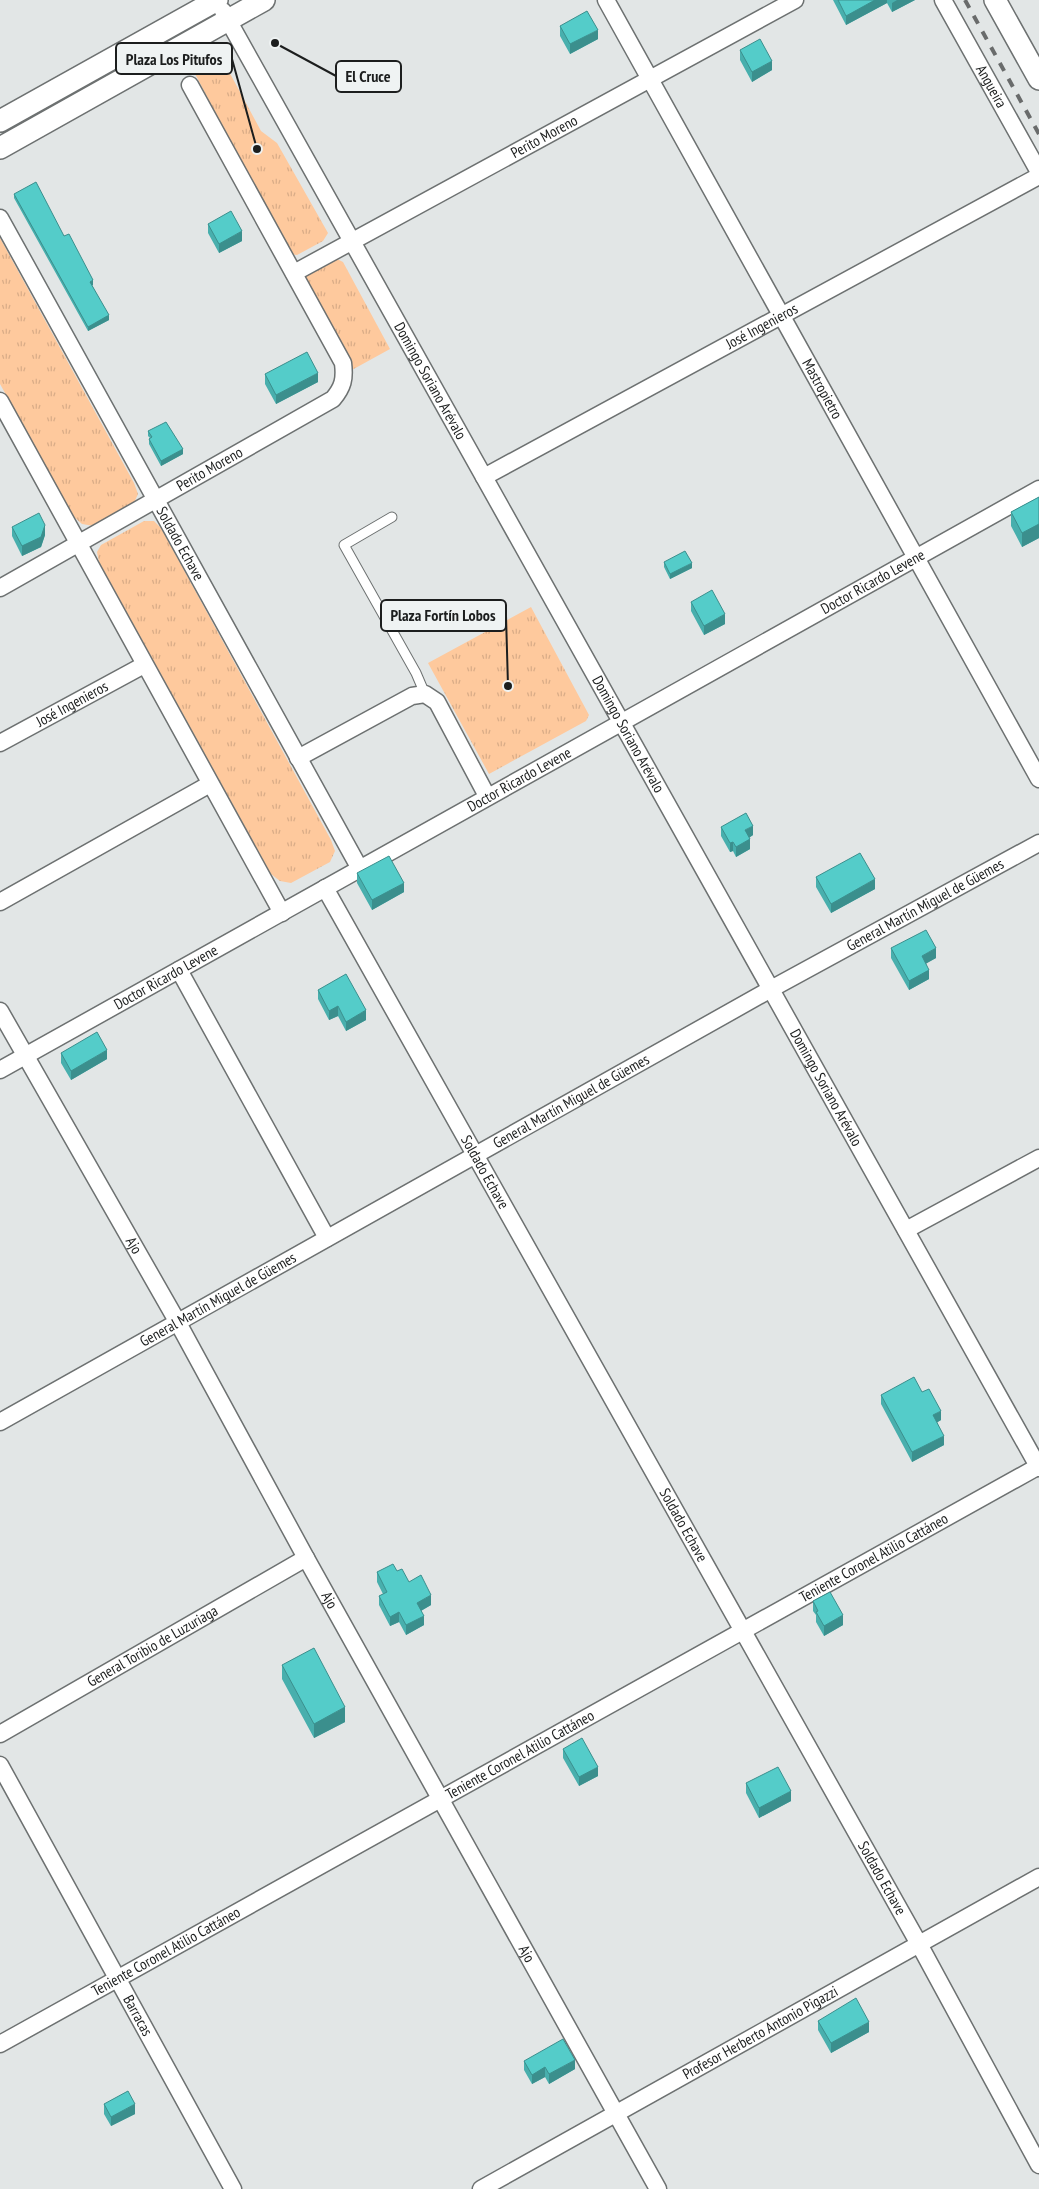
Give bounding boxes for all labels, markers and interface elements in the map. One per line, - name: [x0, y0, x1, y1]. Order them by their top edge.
- callout: Plaza Los Pitufos: [116, 43, 232, 74]
- text: Plaza Los Pitufos: [126, 49, 223, 69]
- callout: El Cruce: [336, 61, 401, 92]
- street label: Angueira: [972, 61, 1011, 111]
- text: El Cruce: [345, 66, 391, 86]
- street label: Perito Moreno: [507, 110, 581, 162]
- street label: José Ingenieros: [721, 299, 801, 354]
- street label: Domingo Soriano Arévalo: [390, 319, 471, 443]
- street label: Mastropietro: [798, 355, 847, 422]
- street label: Perito Moreno: [173, 442, 246, 495]
- street label: Soldado Echave: [152, 503, 209, 584]
- street label: Doctor Ricardo Levene: [817, 545, 928, 618]
- callout: Plaza Fortín Lobos: [381, 600, 506, 631]
- text: Plaza Fortín Lobos: [390, 605, 496, 625]
- street label: Domingo Soriano Arévalo: [588, 672, 669, 796]
- street label: José Ingenieros: [32, 676, 111, 731]
- street label: Doctor Ricardo Levene: [464, 743, 574, 816]
- street label: General Martín Miguel de Güemes: [843, 854, 1007, 955]
- street label: Doctor Ricardo Levene: [110, 940, 221, 1013]
- street label: Domingo Soriano Arévalo: [786, 1025, 867, 1149]
- street label: General Martín Miguel de Güemes: [489, 1049, 652, 1152]
- street label: Soldado Echave: [457, 1132, 514, 1212]
- street label: Ajo: [122, 1233, 147, 1257]
- street label: General Martín Miguel de Güemes: [136, 1248, 299, 1351]
- street label: Soldado Echave: [656, 1485, 712, 1565]
- street label: Teniente Coronel Atilio Cattáneo: [796, 1509, 951, 1606]
- street label: Ajo: [318, 1588, 342, 1612]
- street label: General Toribio de Luzuriaga: [84, 1601, 221, 1691]
- street label: Teniente Coronel Atilio Cattáneo: [442, 1705, 597, 1803]
- street label: Soldado Echave: [854, 1838, 911, 1918]
- street label: Teniente Coronel Atilio Cattáneo: [88, 1902, 243, 2000]
- street label: Ajo: [515, 1942, 540, 1966]
- street label: Profesor Herberto Antonio Pigazzi: [679, 1981, 841, 2083]
- street label: Barracas: [119, 1992, 157, 2039]

